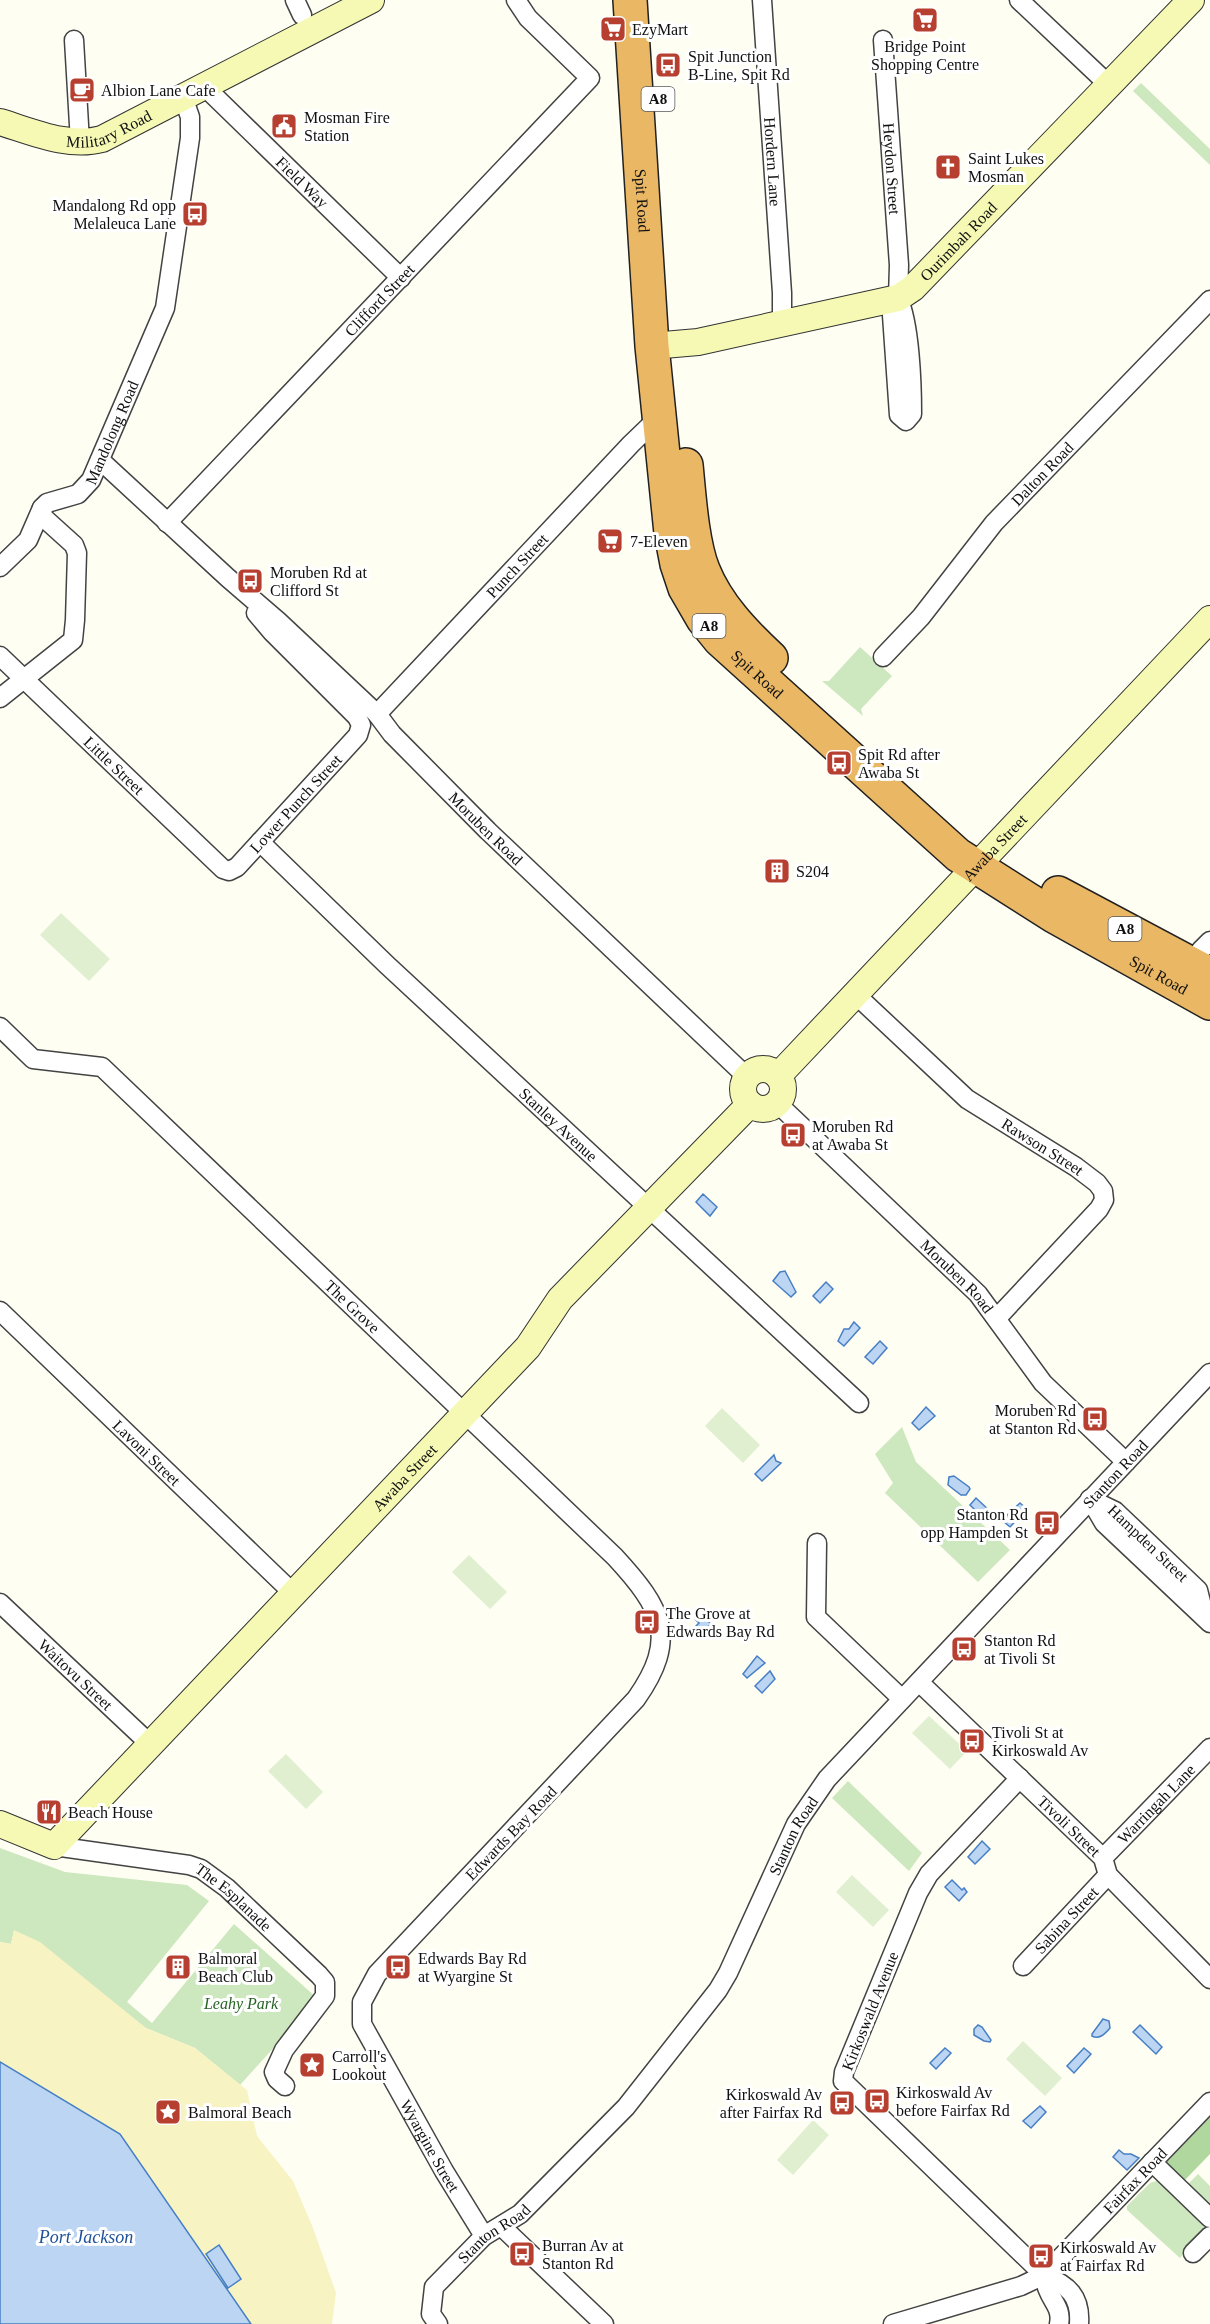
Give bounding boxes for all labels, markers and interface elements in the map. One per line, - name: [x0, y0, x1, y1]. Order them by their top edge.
- supermarket icon: Bridge Point Shopping Centre: [910, 5, 940, 35]
- supermarket icon: EzyMart: [598, 14, 628, 44]
- place label: EzyMart: [632, 21, 689, 39]
- place label: Bridge Point Shopping Centre: [871, 38, 979, 74]
- place label: Spit Junction B-Line, Spit Rd: [688, 48, 790, 84]
- bus stop icon: Spit Junction B-Line, Spit Rd: [653, 50, 683, 80]
- cafe icon: Albion Lane Cafe: [67, 75, 97, 105]
- place label: Albion Lane Cafe: [101, 82, 216, 99]
- road number: A8: [642, 87, 674, 111]
- street label: Military Road: [66, 107, 154, 150]
- place label: Mosman Fire Station: [304, 109, 390, 144]
- public building icon: Mosman Fire Station: [269, 111, 299, 141]
- street label: Hordern Lane: [762, 116, 785, 207]
- street label: Heydon Street: [880, 122, 904, 216]
- place label: Saint Lukes Mosman: [968, 150, 1044, 185]
- church icon: Saint Lukes Mosman: [933, 152, 963, 182]
- street label: Field Way: [273, 153, 332, 212]
- street label: Spit Road: [632, 168, 653, 233]
- place label: Mandalong Rd opp Melaleuca Lane: [52, 197, 176, 232]
- street label: Ourimbah Road: [916, 198, 1000, 284]
- bus stop icon: Mandalong Rd opp Melaleuca Lane: [180, 199, 210, 229]
- street label: Clifford Street: [341, 260, 418, 339]
- street label: Mandolong Road: [82, 378, 141, 487]
- street label: Dalton Road: [1007, 438, 1076, 509]
- supermarket icon: 7-Eleven: [595, 526, 625, 556]
- street label: Punch Street: [483, 530, 551, 601]
- place label: 7-Eleven: [630, 533, 688, 550]
- place label: Moruben Rd at Clifford St: [270, 564, 367, 599]
- bus stop icon: Moruben Rd at Clifford St: [235, 566, 265, 596]
- road number: A8: [692, 614, 726, 638]
- street label: Spit Road: [728, 646, 787, 702]
- street label: Little Street: [81, 733, 148, 798]
- place label: Spit Rd after Awaba St: [858, 746, 940, 781]
- bus stop icon: Spit Rd after Awaba St: [824, 748, 854, 778]
- street label: Lower Punch Street: [246, 750, 345, 856]
- street label: Moruben Road: [446, 788, 526, 868]
- street label: Awaba Street: [959, 810, 1030, 884]
- building icon: S204: [762, 856, 792, 886]
- place label: S204: [796, 863, 829, 880]
- road number: A8: [1108, 917, 1142, 941]
- street label: Spit Road: [1127, 952, 1191, 997]
- street label: Stanley Avenue: [516, 1084, 601, 1164]
- street label: Rawson Street: [999, 1115, 1088, 1179]
- place label: Moruben Rd at Awaba St: [812, 1118, 893, 1153]
- bus stop icon: Moruben Rd at Awaba St: [778, 1120, 808, 1150]
- street label: Moruben Road: [917, 1236, 997, 1316]
- street label: The Grove: [322, 1276, 383, 1336]
- place label: Moruben Rd at Stanton Rd: [989, 1402, 1076, 1437]
- bus stop icon: Moruben Rd at Stanton Rd: [1080, 1404, 1110, 1434]
- street label: Lavoni Street: [110, 1416, 184, 1489]
- street label: Stanton Road: [1079, 1437, 1151, 1511]
- street label: Awaba Street: [369, 1440, 440, 1514]
- street label: Hampden Street: [1105, 1501, 1192, 1585]
- place label: Stanton Rd opp Hampden St: [920, 1506, 1029, 1542]
- bus stop icon: Stanton Rd opp Hampden St: [1032, 1508, 1062, 1538]
- place label: The Grove at Edwards Bay Rd: [666, 1605, 774, 1641]
- bus stop icon: The Grove at Edwards Bay Rd: [632, 1607, 662, 1637]
- place label: Stanton Rd at Tivoli St: [984, 1632, 1056, 1667]
- bus stop icon: Stanton Rd at Tivoli St: [949, 1634, 979, 1664]
- street label: Waitovu Street: [35, 1635, 117, 1713]
- place label: Tivoli St at Kirkoswald Av: [992, 1724, 1088, 1759]
- bus stop icon: Tivoli St at Kirkoswald Av: [957, 1726, 987, 1756]
- street label: Warringah Lane: [1114, 1761, 1198, 1846]
- street label: Edwards Bay Road: [462, 1783, 561, 1884]
- street label: Tivoli Street: [1035, 1792, 1104, 1860]
- street label: Stanton Road: [765, 1793, 821, 1878]
- restaurant icon: Beach House: [34, 1797, 64, 1827]
- place label: Beach House: [68, 1804, 153, 1821]
- street label: The Esplanade: [192, 1860, 275, 1934]
- street label: Sabina Street: [1031, 1883, 1102, 1957]
- street label: Kirkoswald Avenue: [838, 1949, 902, 2073]
- place label: Balmoral Beach Club: [198, 1950, 273, 1985]
- place label: Edwards Bay Rd at Wyargine St: [418, 1950, 526, 1986]
- building icon: Balmoral Beach Club: [163, 1952, 193, 1982]
- bus stop icon: Edwards Bay Rd at Wyargine St: [383, 1952, 413, 1982]
- park label: Leahy Park: [203, 1995, 279, 2013]
- place label: Carroll's Lookout: [332, 2048, 387, 2083]
- place icon: Carroll's Lookout: [297, 2050, 327, 2080]
- place label: Kirkoswald Av before Fairfax Rd: [896, 2084, 1010, 2119]
- place label: Kirkoswald Av after Fairfax Rd: [720, 2086, 822, 2121]
- bus stop icon: Kirkoswald Av before Fairfax Rd: [862, 2086, 892, 2116]
- bus stop icon: Kirkoswald Av after Fairfax Rd: [827, 2088, 857, 2118]
- place icon: Balmoral Beach: [153, 2097, 183, 2127]
- street label: Wyargine Street: [397, 2097, 464, 2195]
- place label: Balmoral Beach: [188, 2104, 292, 2121]
- street label: Fairfax Road: [1099, 2144, 1170, 2217]
- street label: Stanton Road: [454, 2201, 533, 2266]
- water label: Port Jackson: [38, 2227, 133, 2247]
- place label: Burran Av at Stanton Rd: [542, 2237, 624, 2272]
- bus stop icon: Burran Av at Stanton Rd: [507, 2239, 537, 2269]
- place label: Kirkoswald Av at Fairfax Rd: [1060, 2239, 1156, 2274]
- bus stop icon: Kirkoswald Av at Fairfax Rd: [1026, 2241, 1056, 2271]

